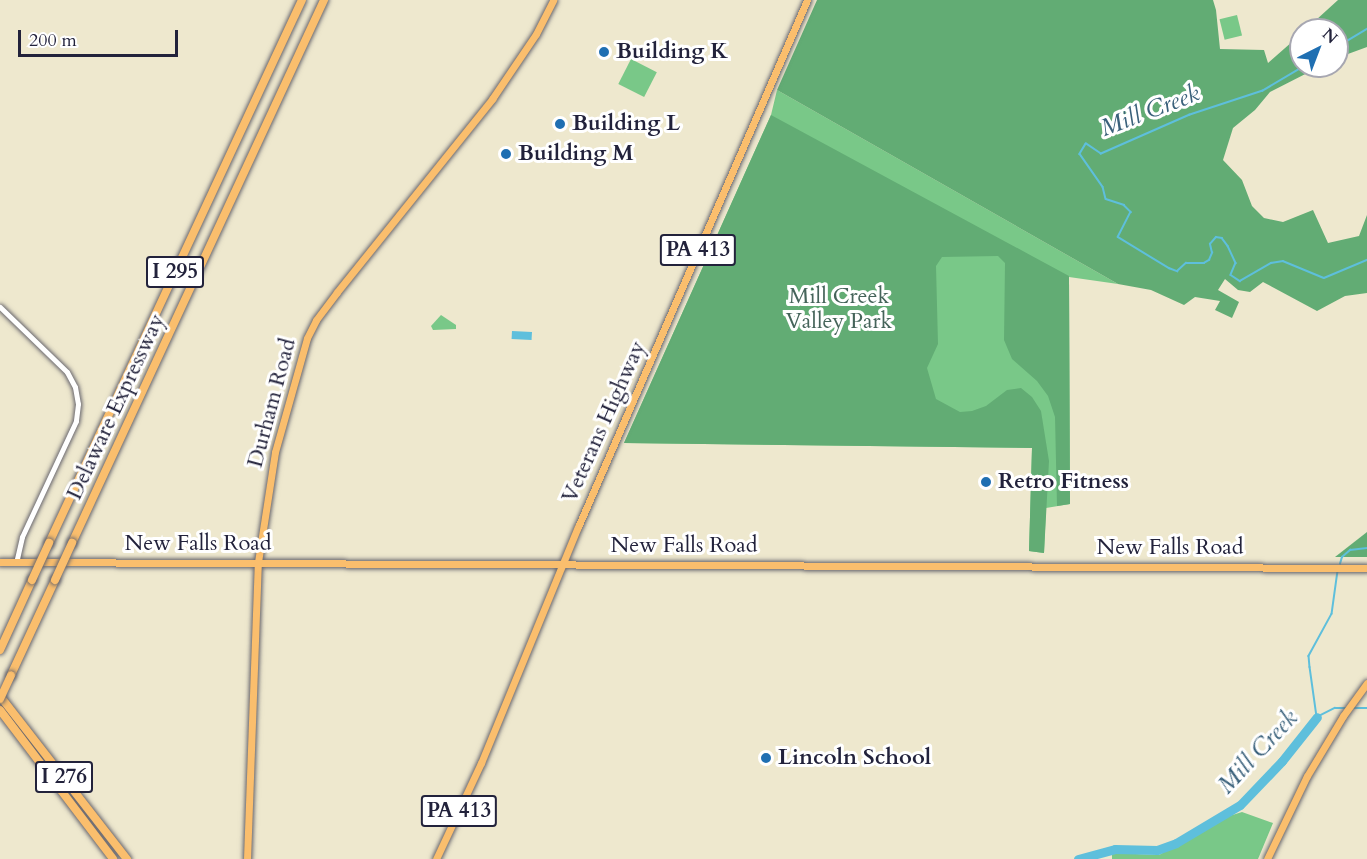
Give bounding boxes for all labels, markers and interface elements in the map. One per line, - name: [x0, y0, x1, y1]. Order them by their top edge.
- scale bar: [21, 18, 182, 56]
- north arrow: [1289, 18, 1349, 78]
- text: N: [1317, 23, 1342, 49]
- text: 200 m: [29, 28, 77, 53]
- place label: Building K: [616, 39, 728, 65]
- marker: Building K: [597, 45, 611, 59]
- water label: Mill Creek: [1096, 79, 1204, 143]
- place label: Building L: [572, 111, 680, 137]
- marker: Building L: [553, 117, 567, 131]
- place label: Building M: [518, 141, 634, 167]
- marker: Building M: [499, 147, 513, 161]
- road number: PA 413: [659, 232, 737, 268]
- road number: I 295: [145, 254, 205, 290]
- park label: Mill Creek Valley Park: [786, 283, 892, 334]
- street label: Delaware Expressway: [61, 310, 171, 504]
- street label: Durham Road: [242, 336, 302, 470]
- street label: Veterans Highway: [557, 337, 651, 507]
- place label: Retro Fitness: [998, 469, 1129, 495]
- marker: Retro Fitness: [979, 475, 993, 489]
- street label: New Falls Road: [124, 531, 272, 557]
- street label: New Falls Road: [610, 533, 758, 559]
- street label: New Falls Road: [1096, 535, 1244, 561]
- water label: Mill Creek: [1212, 704, 1304, 800]
- place label: Lincoln School: [778, 745, 931, 771]
- marker: Lincoln School: [759, 751, 773, 765]
- road number: I 276: [34, 759, 94, 795]
- road number: PA 413: [420, 793, 498, 829]

